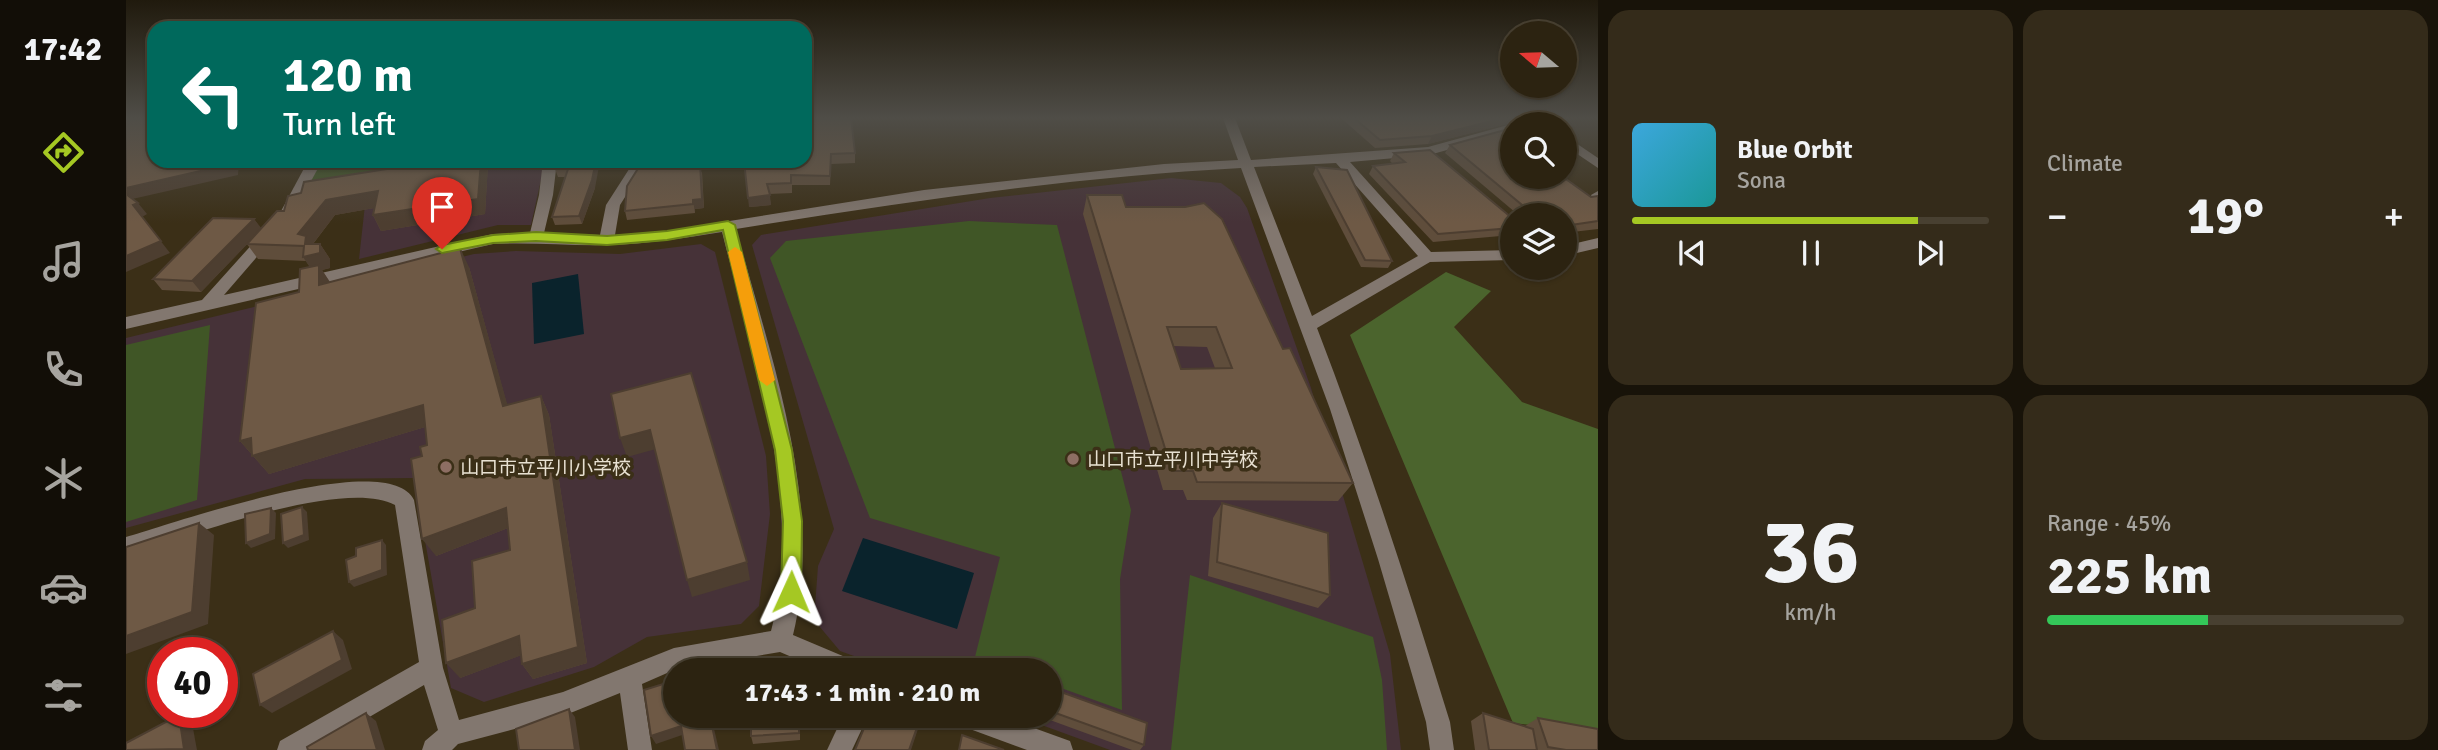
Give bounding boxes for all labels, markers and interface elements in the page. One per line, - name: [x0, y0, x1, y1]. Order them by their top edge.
- north arrow: [1500, 21, 1577, 98]
- map controls: [1500, 21, 1577, 280]
- text: 17:42: [24, 30, 102, 69]
- text: 120 m: [283, 45, 413, 105]
- icon: left: [168, 49, 259, 140]
- text: Turn left: [283, 105, 396, 144]
- button: search: [1500, 112, 1577, 189]
- icon: directions: [39, 128, 88, 177]
- text: Blue Orbit: [1737, 134, 1853, 166]
- text: Climate: [2047, 149, 2123, 178]
- text: Sona: [1737, 166, 1786, 195]
- pin: [412, 177, 472, 249]
- text: 19°: [2187, 184, 2264, 248]
- icon: arrive: [423, 188, 461, 226]
- text: −: [2047, 193, 2068, 240]
- text: +: [2383, 193, 2404, 240]
- button: layers: [1500, 203, 1577, 280]
- icon: previous: [1673, 234, 1711, 272]
- icon: pause: [1792, 234, 1830, 272]
- icon: next: [1911, 234, 1949, 272]
- icon: music: [39, 237, 88, 286]
- icon: phone: [39, 345, 88, 394]
- place label: 山口市立平川中学校: [1087, 448, 1258, 472]
- marker: 山口市立平川中学校: [1065, 451, 1081, 467]
- icon: climate: [39, 454, 88, 503]
- place label: 山口市立平川小学校: [460, 456, 631, 480]
- marker: 山口市立平川小学校: [438, 459, 454, 475]
- text: 36: [1761, 496, 1860, 609]
- text: Range · 45%: [2047, 509, 2171, 538]
- text: 225 km: [2047, 544, 2212, 608]
- position arrow: [754, 555, 828, 629]
- icon: car: [39, 563, 88, 612]
- text: km/h: [1784, 598, 1837, 627]
- speed limit sign: 40: [147, 637, 238, 728]
- icon: filters: [39, 671, 88, 720]
- text: 17:43 · 1 min · 210 m: [745, 677, 980, 709]

